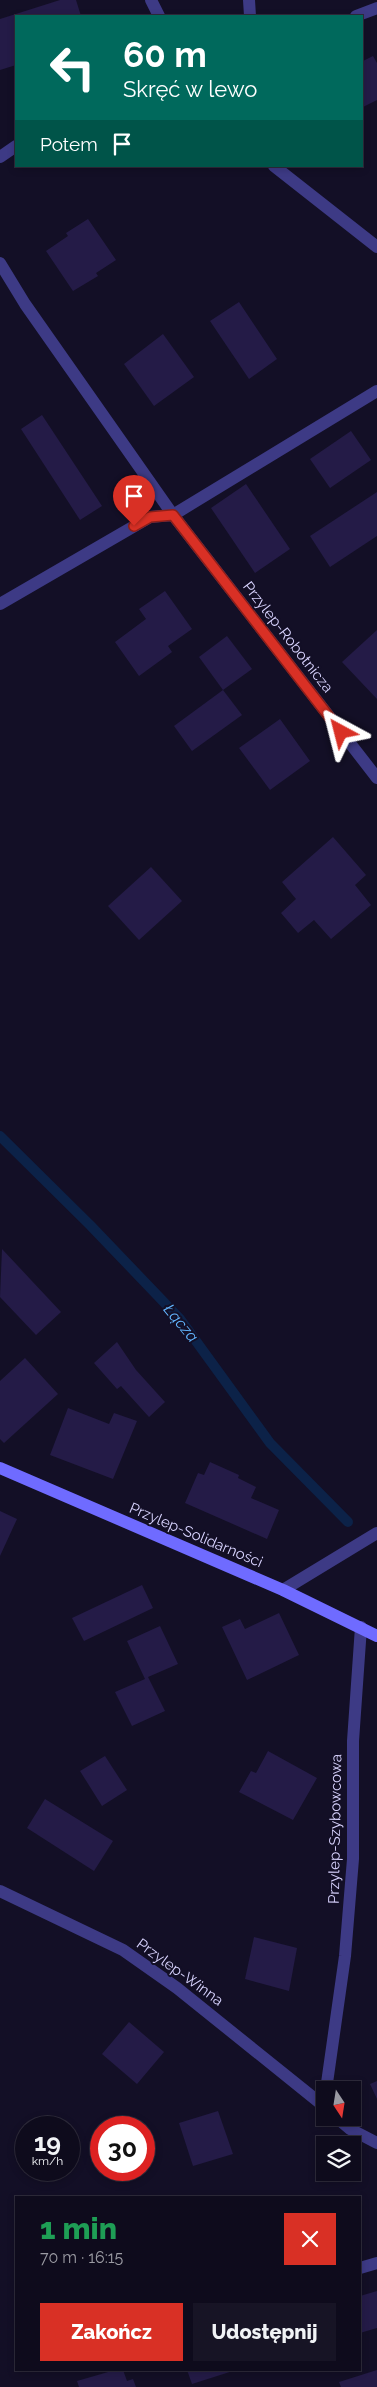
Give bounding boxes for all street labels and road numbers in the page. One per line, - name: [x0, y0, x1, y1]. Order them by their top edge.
- street label: Przylep-Robotnicza: [239, 578, 337, 696]
- street label: Przylep-Solidarności: [127, 1499, 265, 1571]
- street label: Przylep-Szybowcowa: [325, 1754, 345, 1904]
- street label: Przylep-Winna: [133, 1935, 227, 2009]

